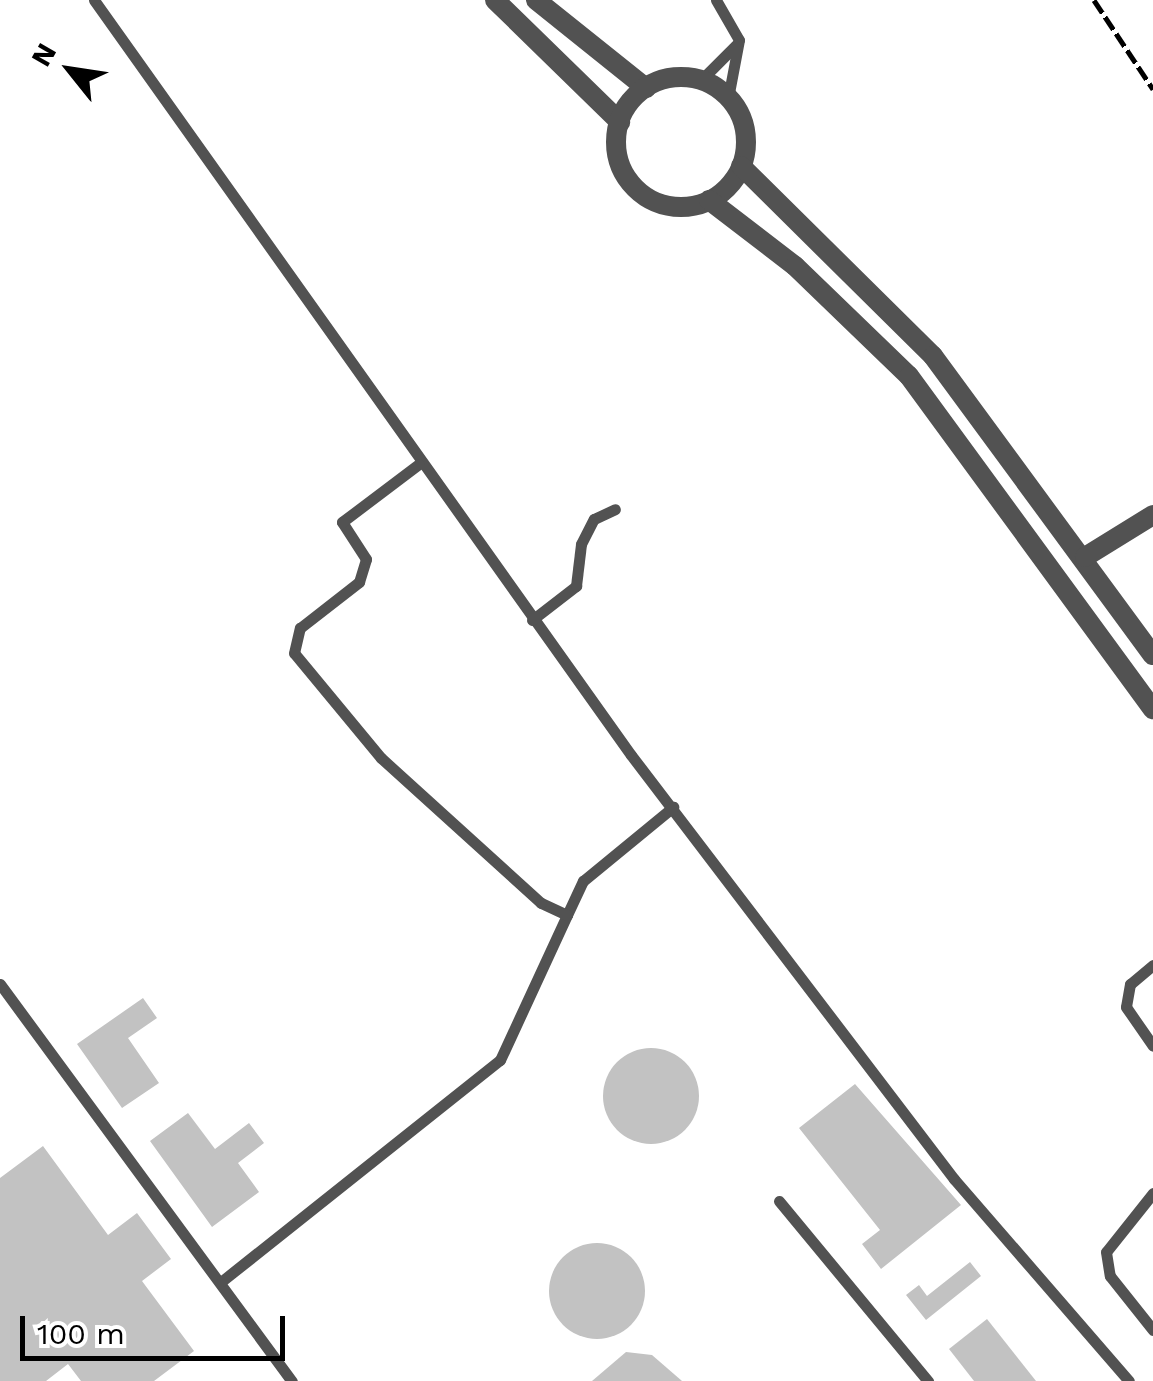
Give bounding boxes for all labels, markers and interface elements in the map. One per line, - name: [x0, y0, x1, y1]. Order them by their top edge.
- north arrow: [20, 20, 120, 120]
- text: N: [24, 38, 63, 72]
- scale bar: [25, 1296, 290, 1358]
- text: 100 m: [37, 1316, 125, 1351]

